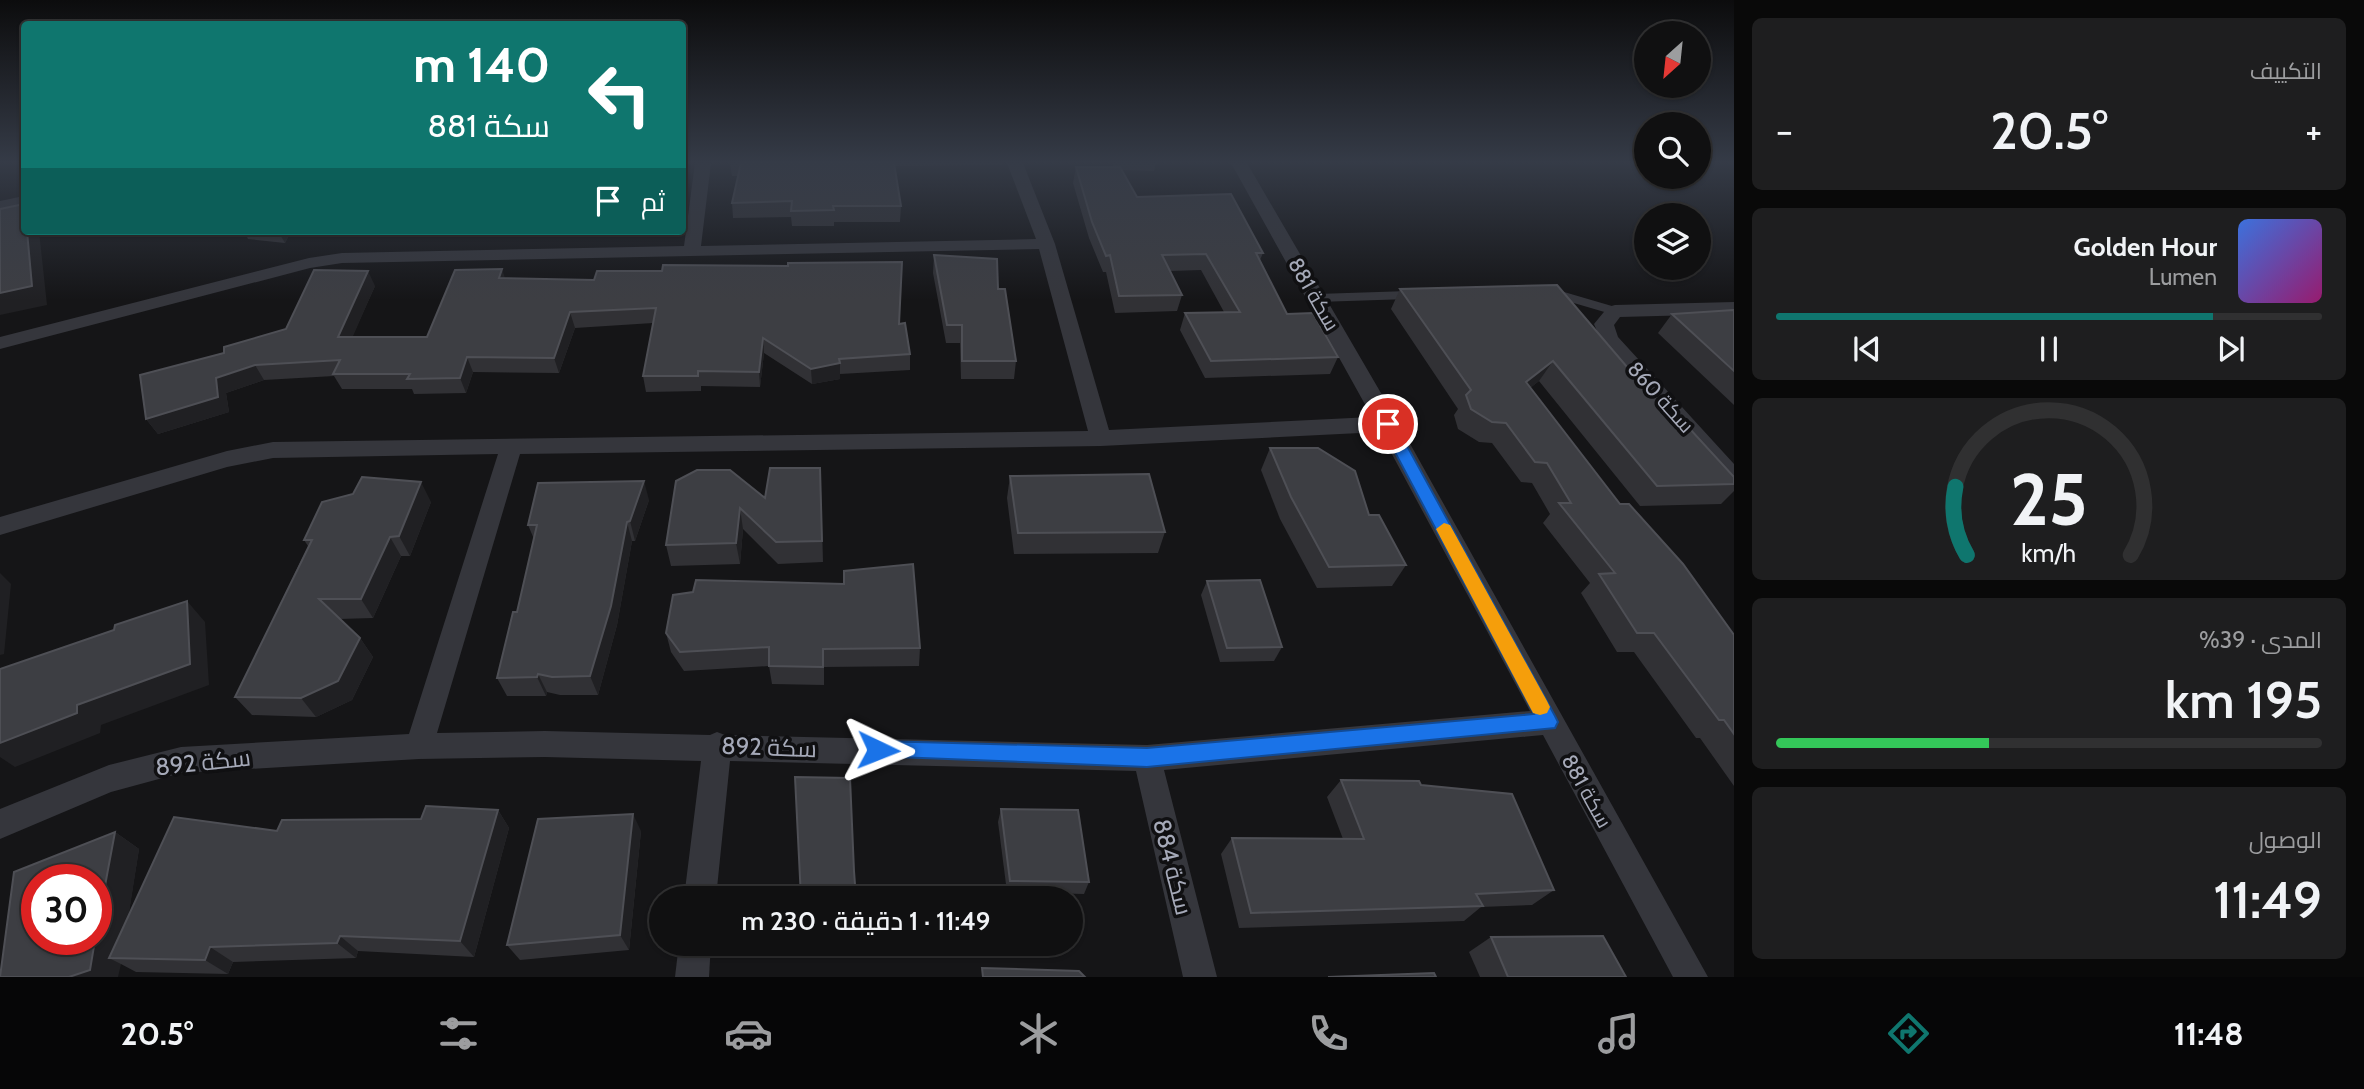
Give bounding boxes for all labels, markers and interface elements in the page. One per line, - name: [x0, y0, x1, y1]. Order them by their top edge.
- north arrow: [1634, 21, 1712, 98]
- map controls: [1634, 21, 1711, 280]
- text: 140 m: [413, 35, 550, 94]
- icon: left: [574, 49, 665, 140]
- text: التكييف: [2250, 57, 2322, 85]
- text: 20.5°: [1990, 99, 2108, 162]
- text: سكة 881: [428, 106, 550, 145]
- text: −: [1776, 107, 1793, 154]
- text: +: [2305, 107, 2322, 154]
- button: search: [1634, 112, 1711, 189]
- icon: arrive: [589, 182, 627, 220]
- text: ثم: [641, 186, 665, 218]
- button: layers: [1634, 203, 1711, 280]
- text: Golden Hour: [2074, 231, 2217, 263]
- street label: سكة 881: [1283, 253, 1345, 335]
- text: Lumen: [2149, 263, 2217, 291]
- icon: previous: [1848, 330, 1886, 368]
- icon: pause: [2030, 330, 2068, 368]
- icon: next: [2212, 330, 2250, 368]
- street label: سكة 860: [1622, 356, 1700, 438]
- pin: [1358, 394, 1418, 454]
- icon: arrive: [1369, 405, 1407, 443]
- text: 25: [2010, 455, 2088, 543]
- text: km/h: [2022, 537, 2076, 567]
- text: المدى · 39%: [2199, 626, 2322, 654]
- text: 195 km: [2165, 668, 2322, 731]
- position arrow: [841, 713, 915, 787]
- street label: سكة 892: [721, 731, 817, 763]
- street label: سكة 892: [154, 743, 252, 781]
- street label: سكة 881: [1557, 750, 1617, 832]
- street label: سكة 884: [1147, 816, 1199, 918]
- text: الوصول: [2249, 826, 2322, 854]
- speed limit sign: 30: [21, 864, 112, 955]
- text: 11:49: [2213, 868, 2322, 931]
- text: 11:49 · 1 دقيقة · 230 m: [742, 905, 990, 937]
- icon: filters: [434, 1009, 483, 1058]
- icon: car: [724, 1009, 773, 1058]
- icon: climate: [1014, 1009, 1063, 1058]
- icon: phone: [1304, 1009, 1353, 1058]
- icon: music: [1594, 1009, 1643, 1058]
- icon: directions: [1884, 1009, 1933, 1058]
- text: 20.5°: [121, 1014, 193, 1053]
- text: 11:48: [2174, 1014, 2244, 1053]

